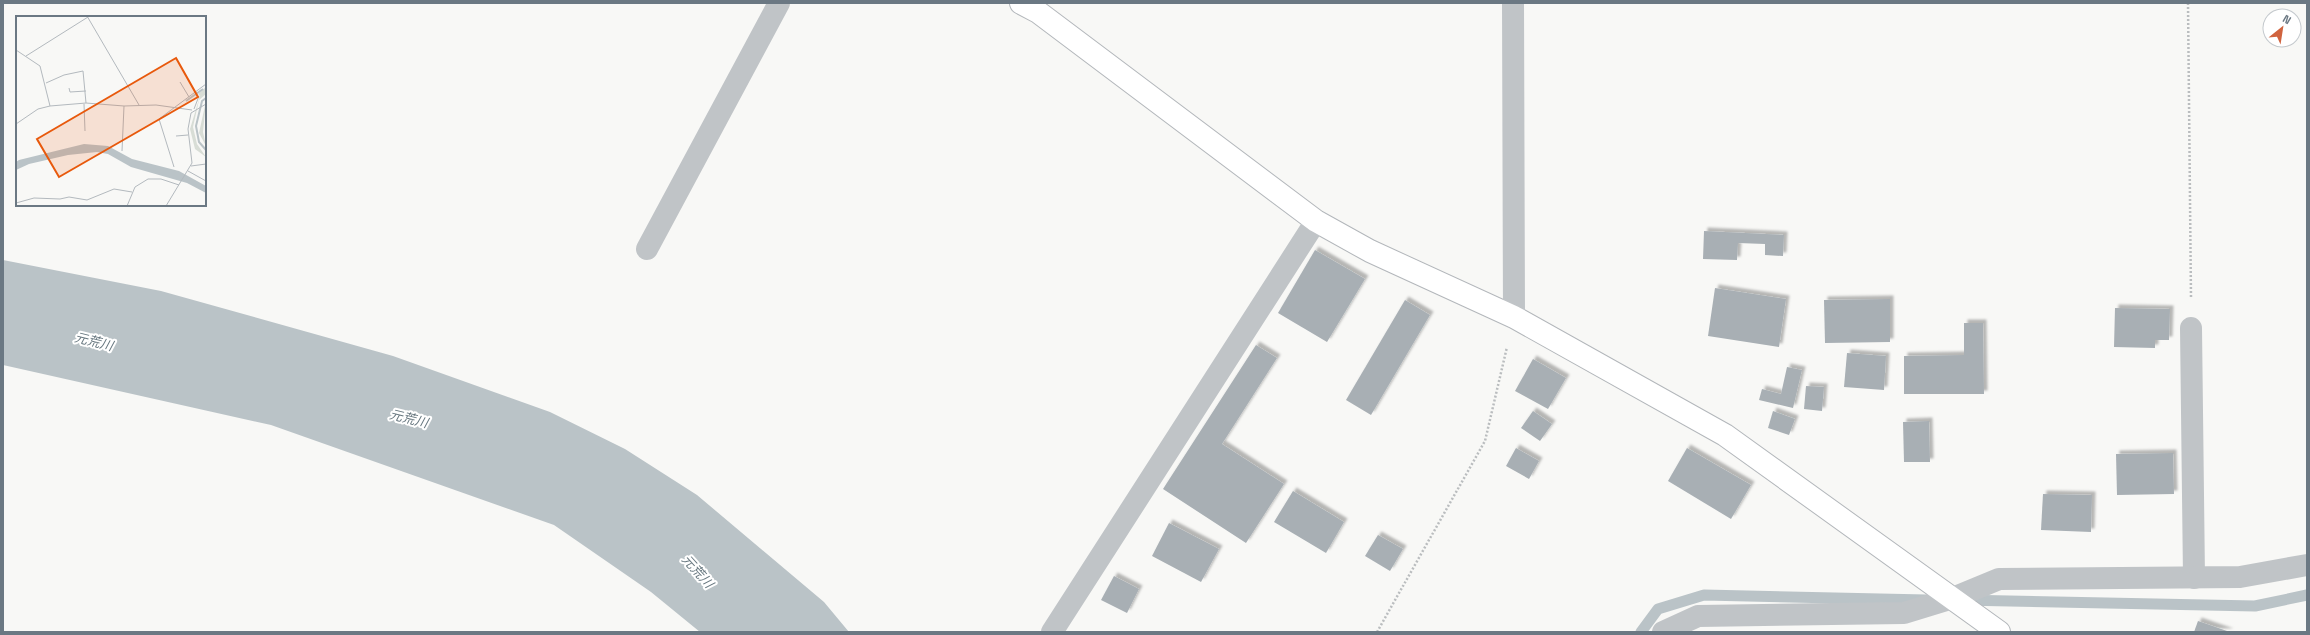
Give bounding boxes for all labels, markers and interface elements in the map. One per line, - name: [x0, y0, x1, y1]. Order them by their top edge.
- north arrow: [2262, 8, 2302, 48]
- text: N: [2280, 11, 2294, 27]
- inset map: [16, 16, 206, 206]
- water label: 元荒川: [73, 329, 117, 355]
- water label: 元荒川: [388, 406, 432, 432]
- water label: 元荒川: [678, 551, 718, 593]

